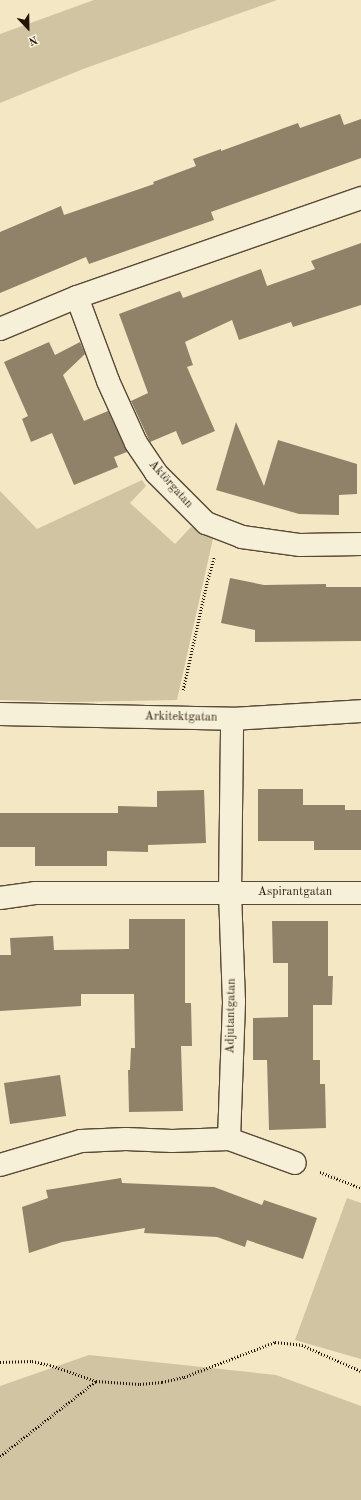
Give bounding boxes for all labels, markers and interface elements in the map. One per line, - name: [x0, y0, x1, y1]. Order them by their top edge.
- north arrow: [8, 8, 48, 48]
- text: N: [27, 33, 39, 46]
- street label: Aktörgatan: [145, 458, 195, 512]
- street label: Arkitektgatan: [145, 710, 217, 726]
- street label: Aspirantgatan: [258, 886, 332, 900]
- street label: Adjutantgatan: [224, 978, 240, 1054]

